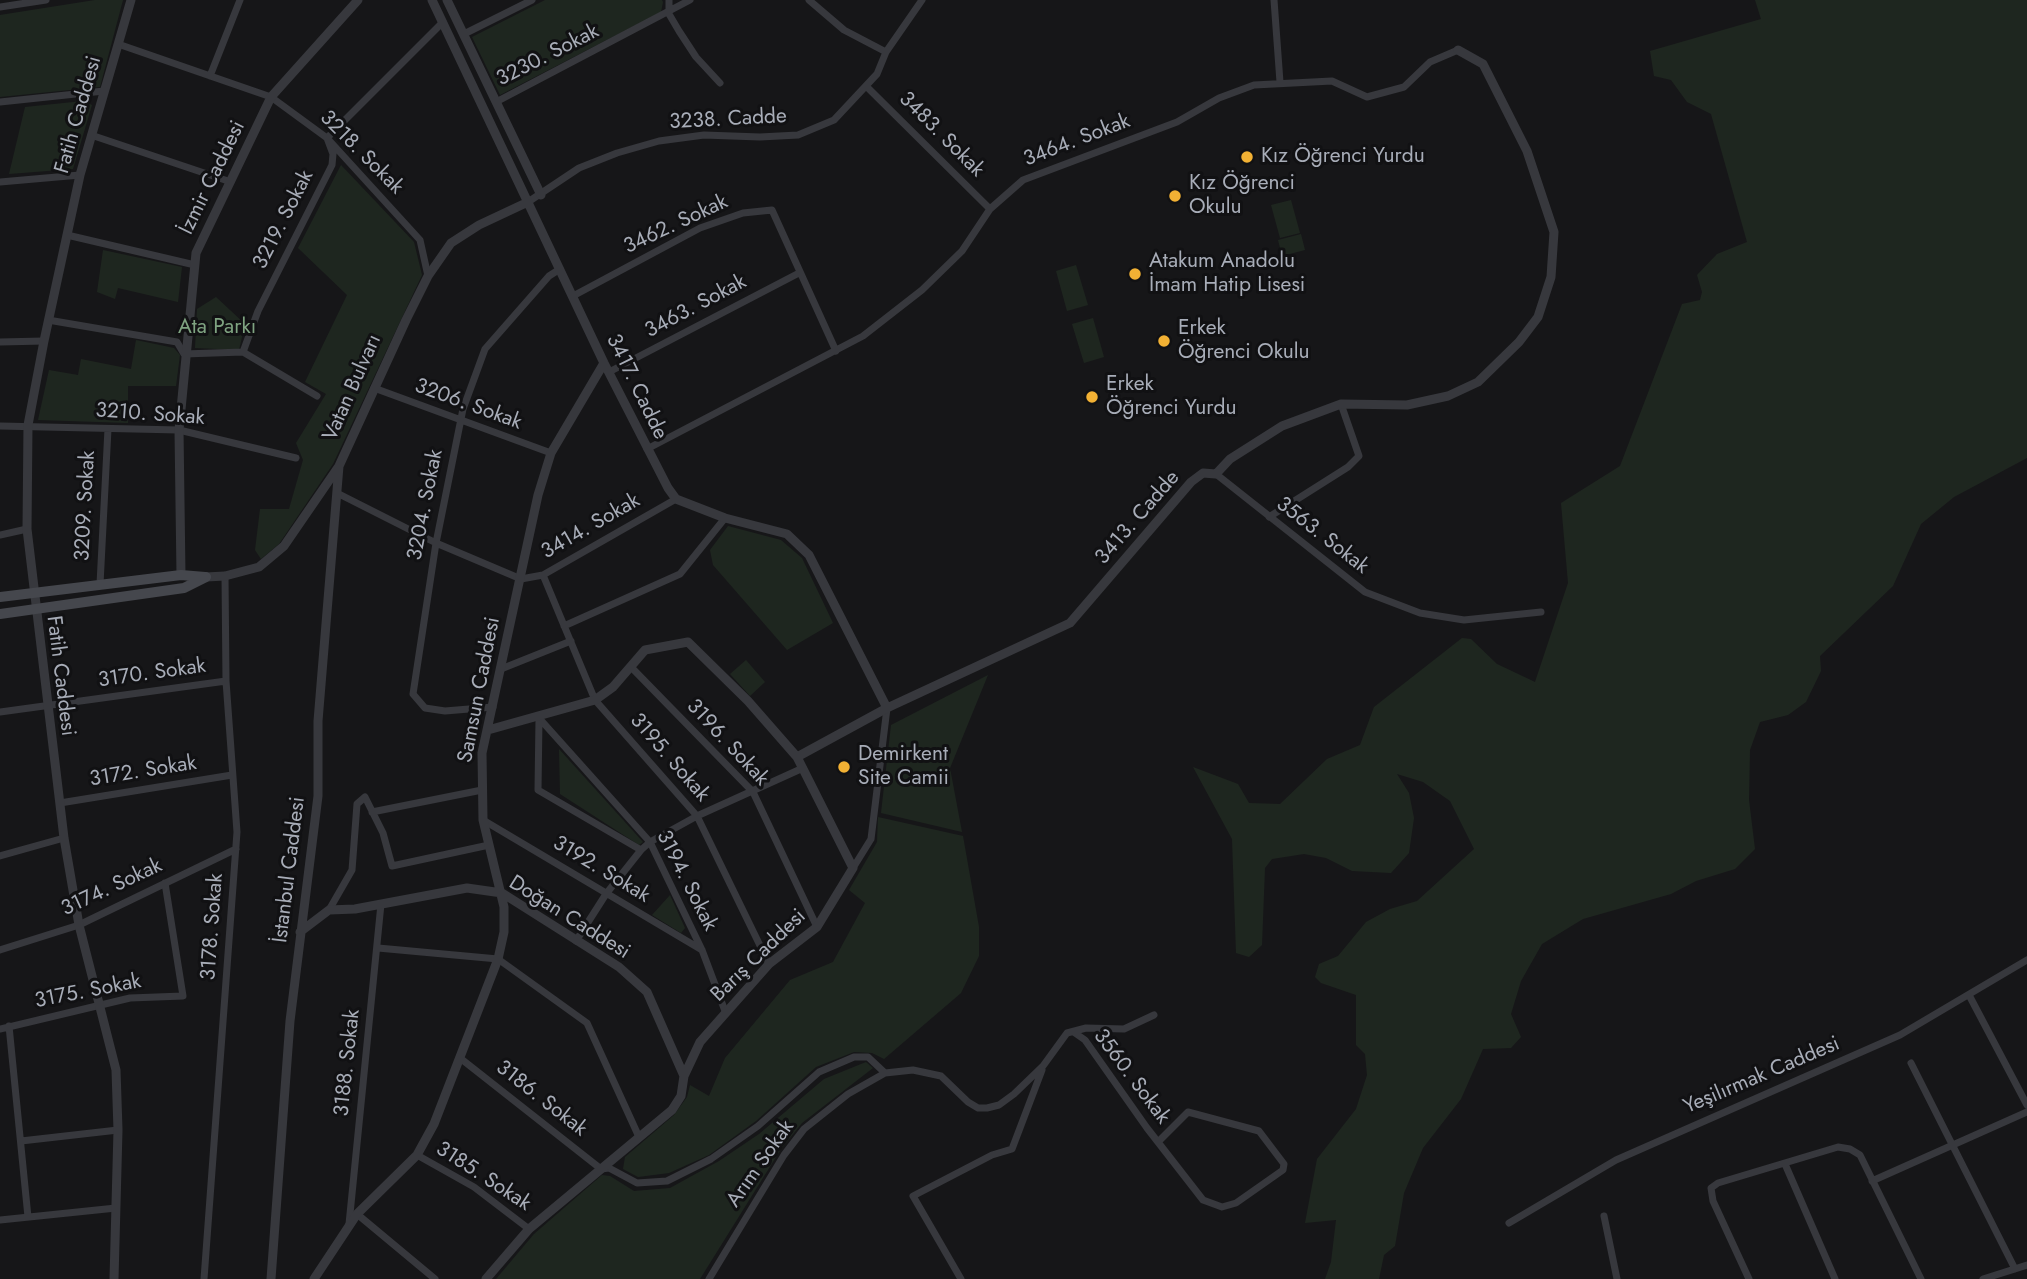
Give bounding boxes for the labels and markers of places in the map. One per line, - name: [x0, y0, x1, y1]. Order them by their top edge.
- place label: Kız Öğrenci Yurdu: [1261, 144, 1425, 170]
- marker: Kız Öğrenci Yurdu: [1239, 149, 1255, 165]
- place label: Kız Öğrenci Okulu: [1189, 171, 1295, 221]
- marker: Kız Öğrenci Okulu: [1167, 188, 1183, 204]
- place label: Atakum Anadolu İmam Hatip Lisesi: [1149, 249, 1305, 299]
- marker: Atakum Anadolu İmam Hatip Lisesi: [1127, 266, 1143, 282]
- place label: Erkek Öğrenci Okulu: [1178, 316, 1310, 366]
- marker: Erkek Öğrenci Okulu: [1156, 333, 1172, 349]
- place label: Erkek Öğrenci Yurdu: [1106, 372, 1236, 422]
- marker: Erkek Öğrenci Yurdu: [1084, 389, 1100, 405]
- place label: Demirkent Site Camii: [858, 742, 949, 792]
- marker: Demirkent Site Camii: [836, 759, 852, 775]

